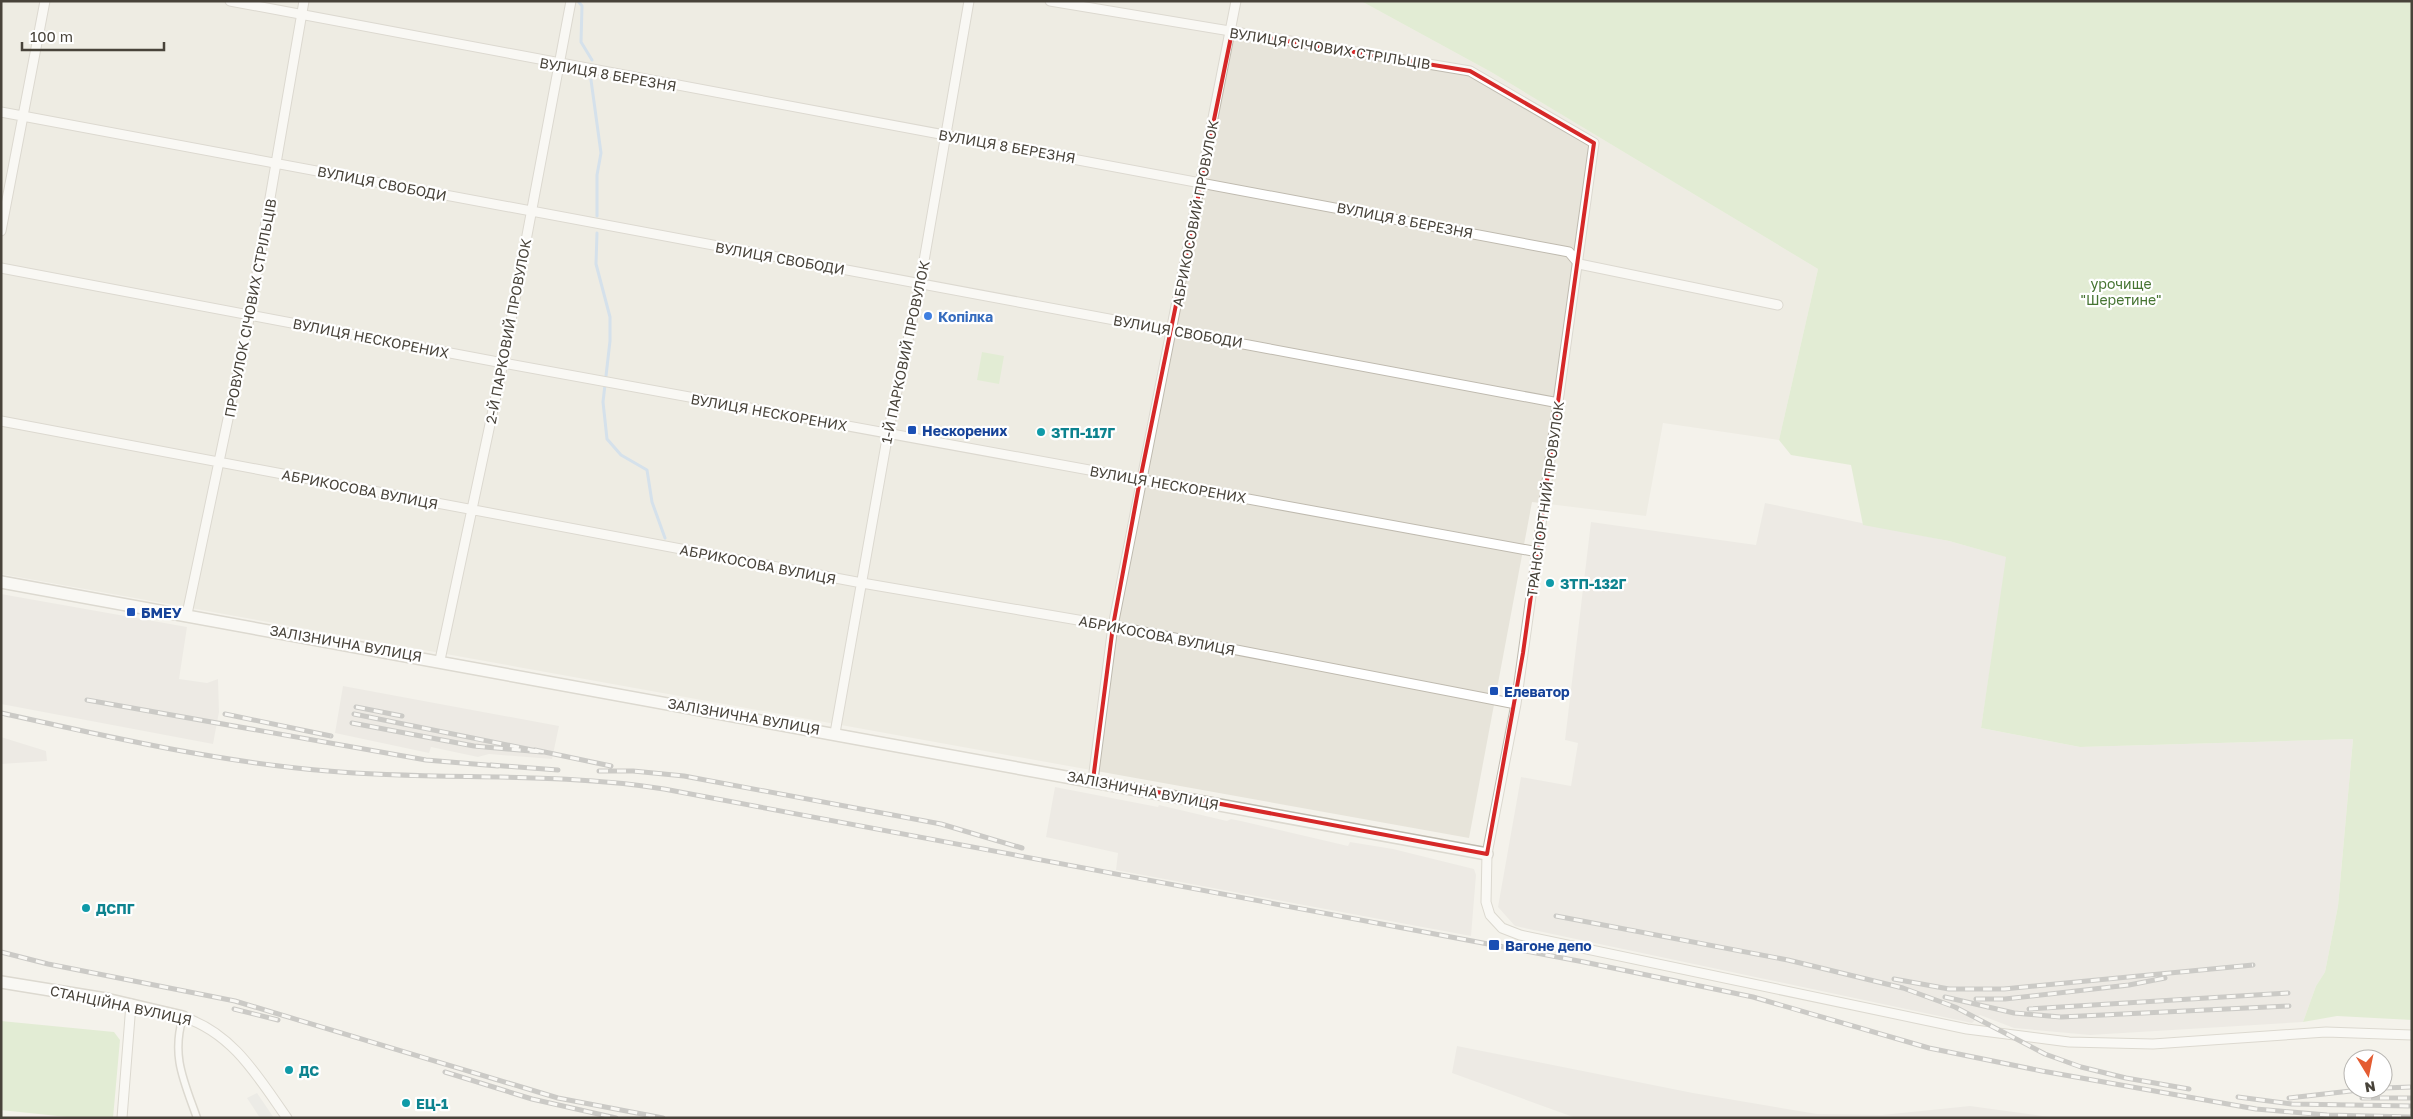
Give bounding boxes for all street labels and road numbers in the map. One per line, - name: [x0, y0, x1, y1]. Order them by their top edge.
- street label: ВУЛИЦЯ СІЧОВИХ СТРІЛЬЦІВ: [1228, 24, 1432, 72]
- street label: ВУЛИЦЯ 8 БЕРЕЗНЯ: [538, 54, 678, 94]
- street label: АБРИКОСОВИЙ ПРОВУЛОК: [1169, 118, 1222, 308]
- street label: ВУЛИЦЯ 8 БЕРЕЗНЯ: [937, 126, 1077, 166]
- street label: ВУЛИЦЯ СВОБОДИ: [316, 162, 448, 204]
- street label: ПРОВУЛОК СІЧОВИХ СТРІЛЬЦІВ: [220, 197, 280, 419]
- street label: ВУЛИЦЯ 8 БЕРЕЗНЯ: [1335, 198, 1475, 242]
- street label: 2-Й ПАРКОВИЙ ПРОВУЛОК: [482, 237, 534, 425]
- street label: ВУЛИЦЯ СВОБОДИ: [714, 238, 846, 278]
- street label: 1-Й ПАРКОВИЙ ПРОВУЛОК: [877, 259, 933, 445]
- street label: ВУЛИЦЯ СВОБОДИ: [1112, 311, 1244, 351]
- street label: ВУЛИЦЯ НЕСКОРЕНИХ: [291, 315, 451, 361]
- street label: ВУЛИЦЯ НЕСКОРЕНИХ: [689, 390, 849, 434]
- street label: ТРАНСПОРТНИЙ ПРОВУЛОК: [1523, 400, 1567, 598]
- street label: ВУЛИЦЯ НЕСКОРЕНИХ: [1088, 462, 1248, 506]
- street label: АБРИКОСОВА ВУЛИЦЯ: [280, 466, 440, 512]
- street label: АБРИКОСОВА ВУЛИЦЯ: [678, 541, 838, 587]
- street label: АБРИКОСОВА ВУЛИЦЯ: [1077, 612, 1237, 658]
- street label: ЗАЛІЗНИЧНА ВУЛИЦЯ: [269, 621, 423, 665]
- street label: ЗАЛІЗНИЧНА ВУЛИЦЯ: [667, 694, 821, 738]
- street label: ЗАЛІЗНИЧНА ВУЛИЦЯ: [1066, 767, 1220, 813]
- street label: СТАНЦІЙНА ВУЛИЦЯ: [49, 982, 193, 1028]

